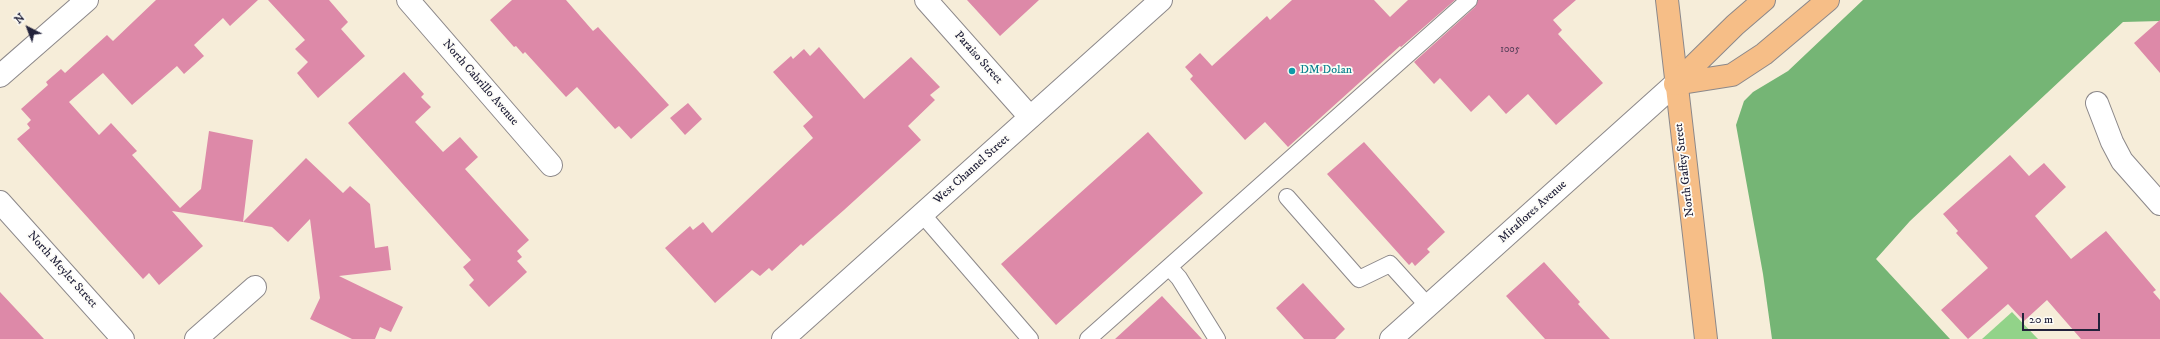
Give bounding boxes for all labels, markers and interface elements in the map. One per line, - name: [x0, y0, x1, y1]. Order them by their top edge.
- north arrow: [8, 8, 48, 48]
- text: N: [12, 11, 28, 27]
- street label: Paraiso Street: [951, 29, 1005, 87]
- street label: North Cabrillo Avenue: [439, 37, 521, 129]
- house number: 1005: [1500, 44, 1520, 56]
- place label: DM Dolan: [1300, 64, 1352, 78]
- marker: DM Dolan: [1287, 66, 1297, 76]
- street label: North Gaffey Street: [1672, 122, 1698, 218]
- street label: West Channel Street: [931, 132, 1013, 208]
- street label: Miraflores Avenue: [1496, 178, 1570, 246]
- street label: North Meyler Street: [24, 229, 100, 311]
- scale bar: [2024, 305, 2102, 331]
- text: 20 m: [2029, 312, 2053, 327]

